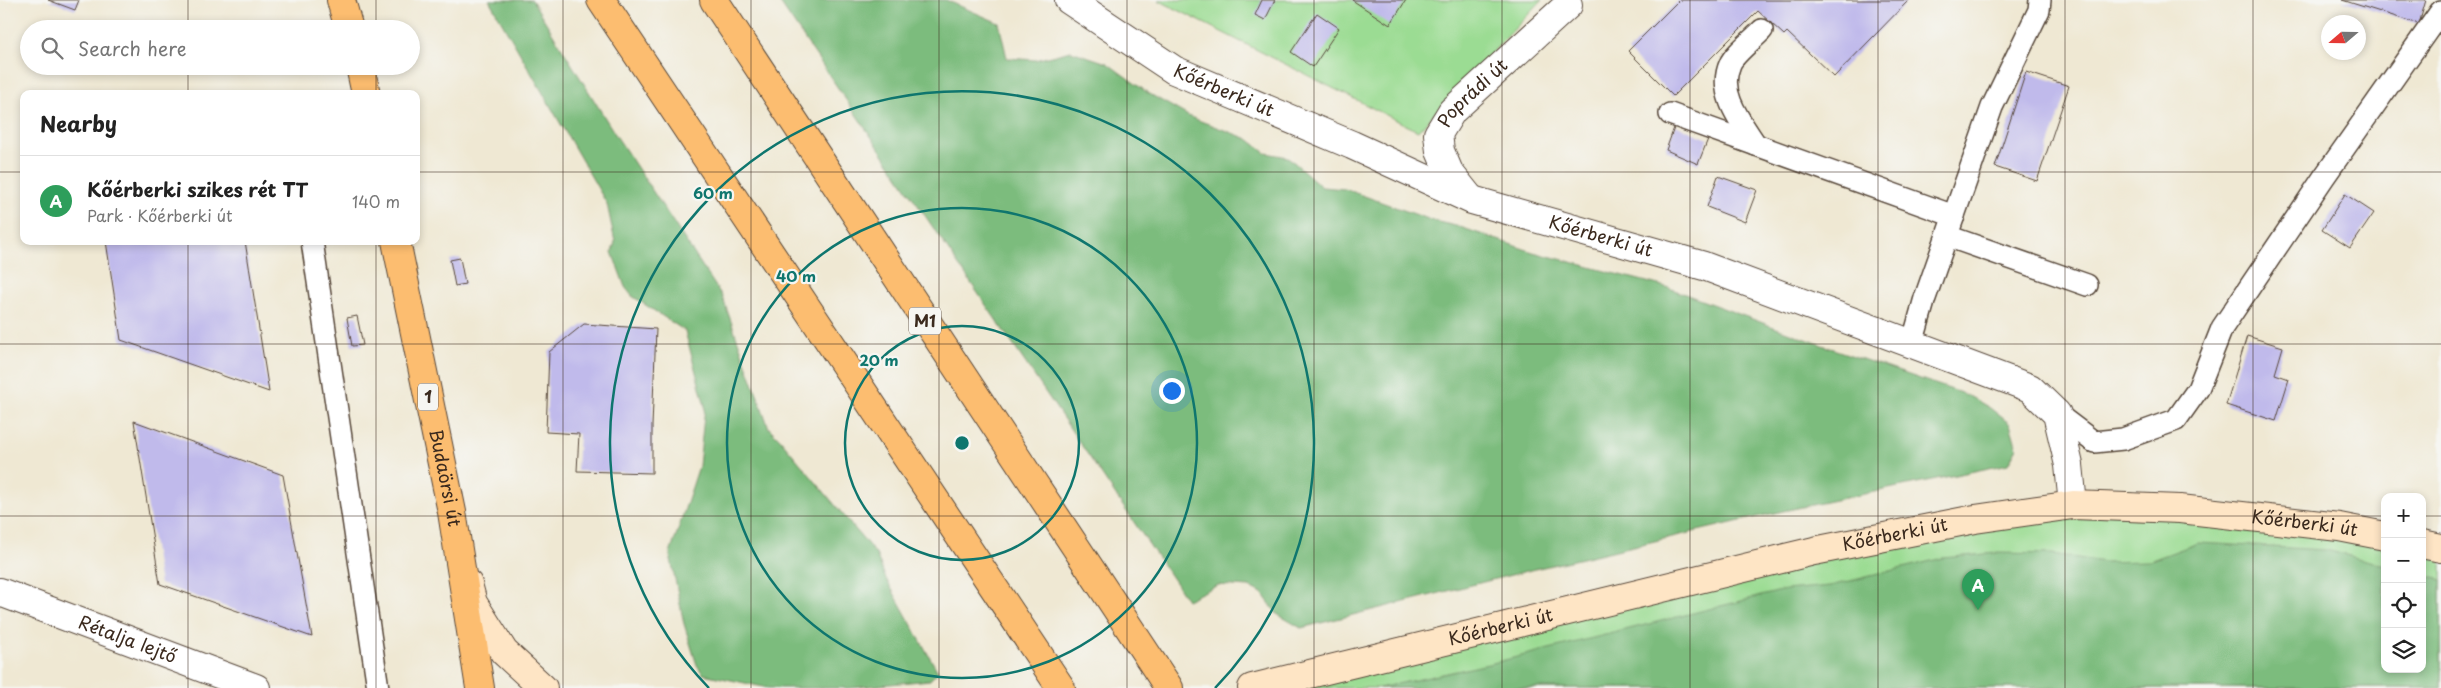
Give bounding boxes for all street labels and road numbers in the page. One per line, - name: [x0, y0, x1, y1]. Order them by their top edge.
- street label: Poprádi út: [1430, 52, 1513, 132]
- street label: Kőérberki út: [1170, 56, 1279, 123]
- street label: Kőérberki út: [1546, 208, 1656, 263]
- road number: M1: [909, 308, 941, 334]
- road number: 1: [418, 384, 438, 411]
- street label: Budaörsi út: [423, 427, 469, 528]
- street label: Kőérberki út: [2250, 502, 2360, 542]
- street label: Kőérberki út: [1840, 510, 1950, 557]
- street label: Kőérberki út: [1445, 600, 1555, 652]
- street label: Rétalja lejtő: [75, 608, 181, 669]

